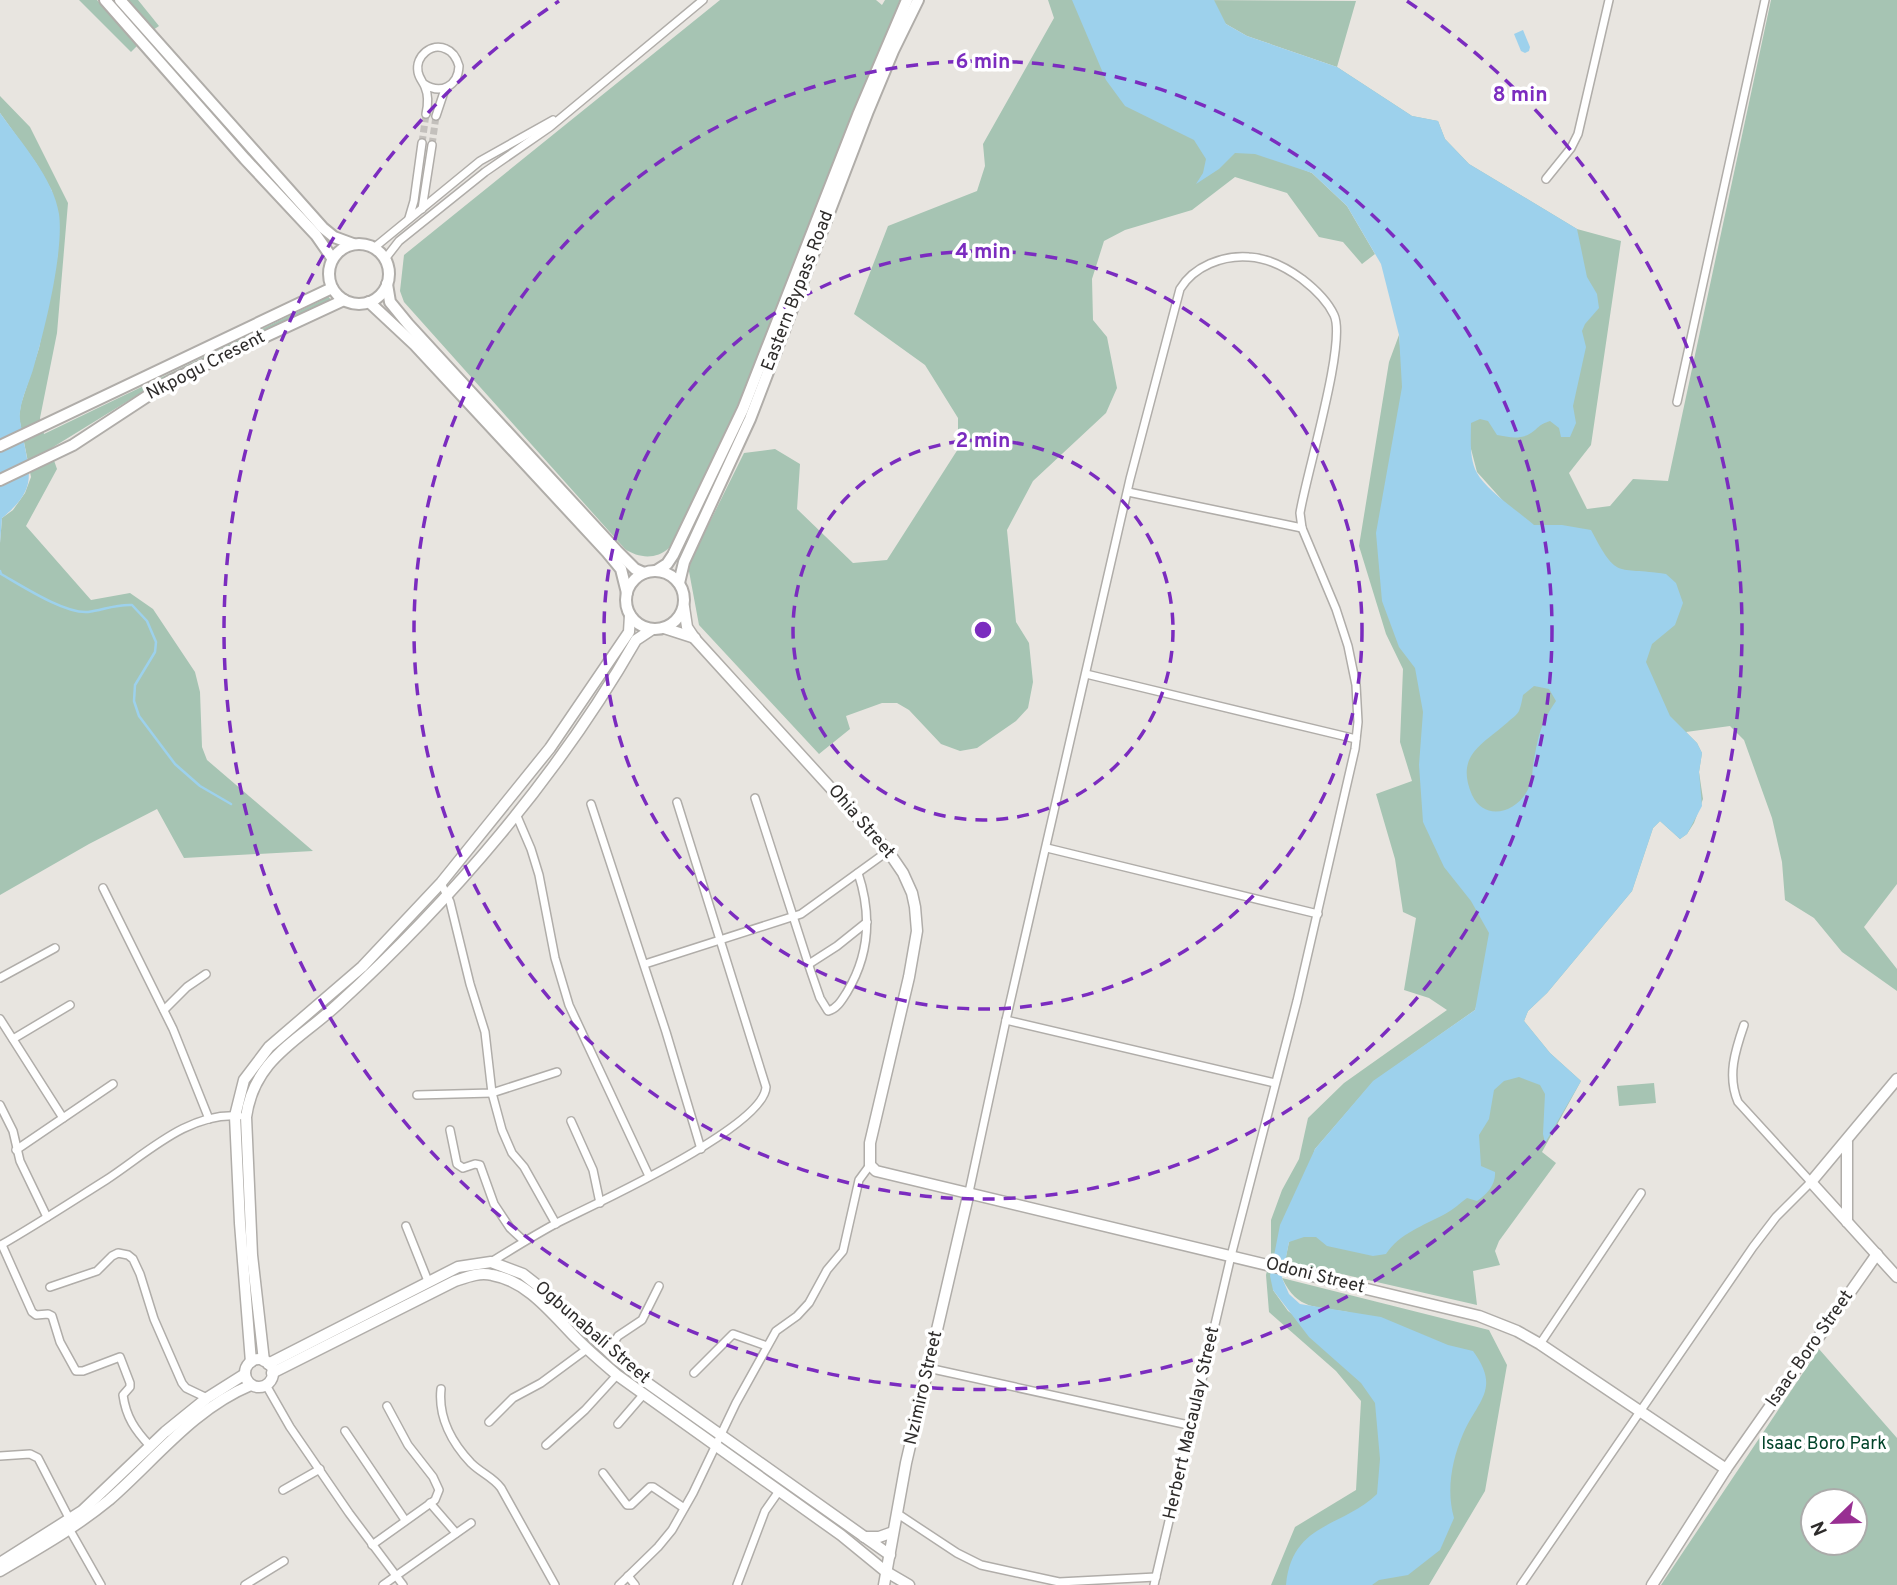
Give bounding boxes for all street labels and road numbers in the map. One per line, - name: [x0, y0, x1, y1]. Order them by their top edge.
- street label: Eastern Bypass Road: [757, 208, 839, 374]
- street label: Nkpogu Cresent: [143, 326, 269, 406]
- street label: Ohia Street: [822, 780, 900, 864]
- street label: Odoni Street: [1263, 1253, 1367, 1299]
- street label: Ogbunabali Street: [529, 1276, 655, 1390]
- street label: Isaac Boro Street: [1761, 1286, 1859, 1412]
- street label: Herbert Macaulay Street: [1159, 1324, 1225, 1522]
- street label: Nzimiro Street: [900, 1329, 948, 1447]

